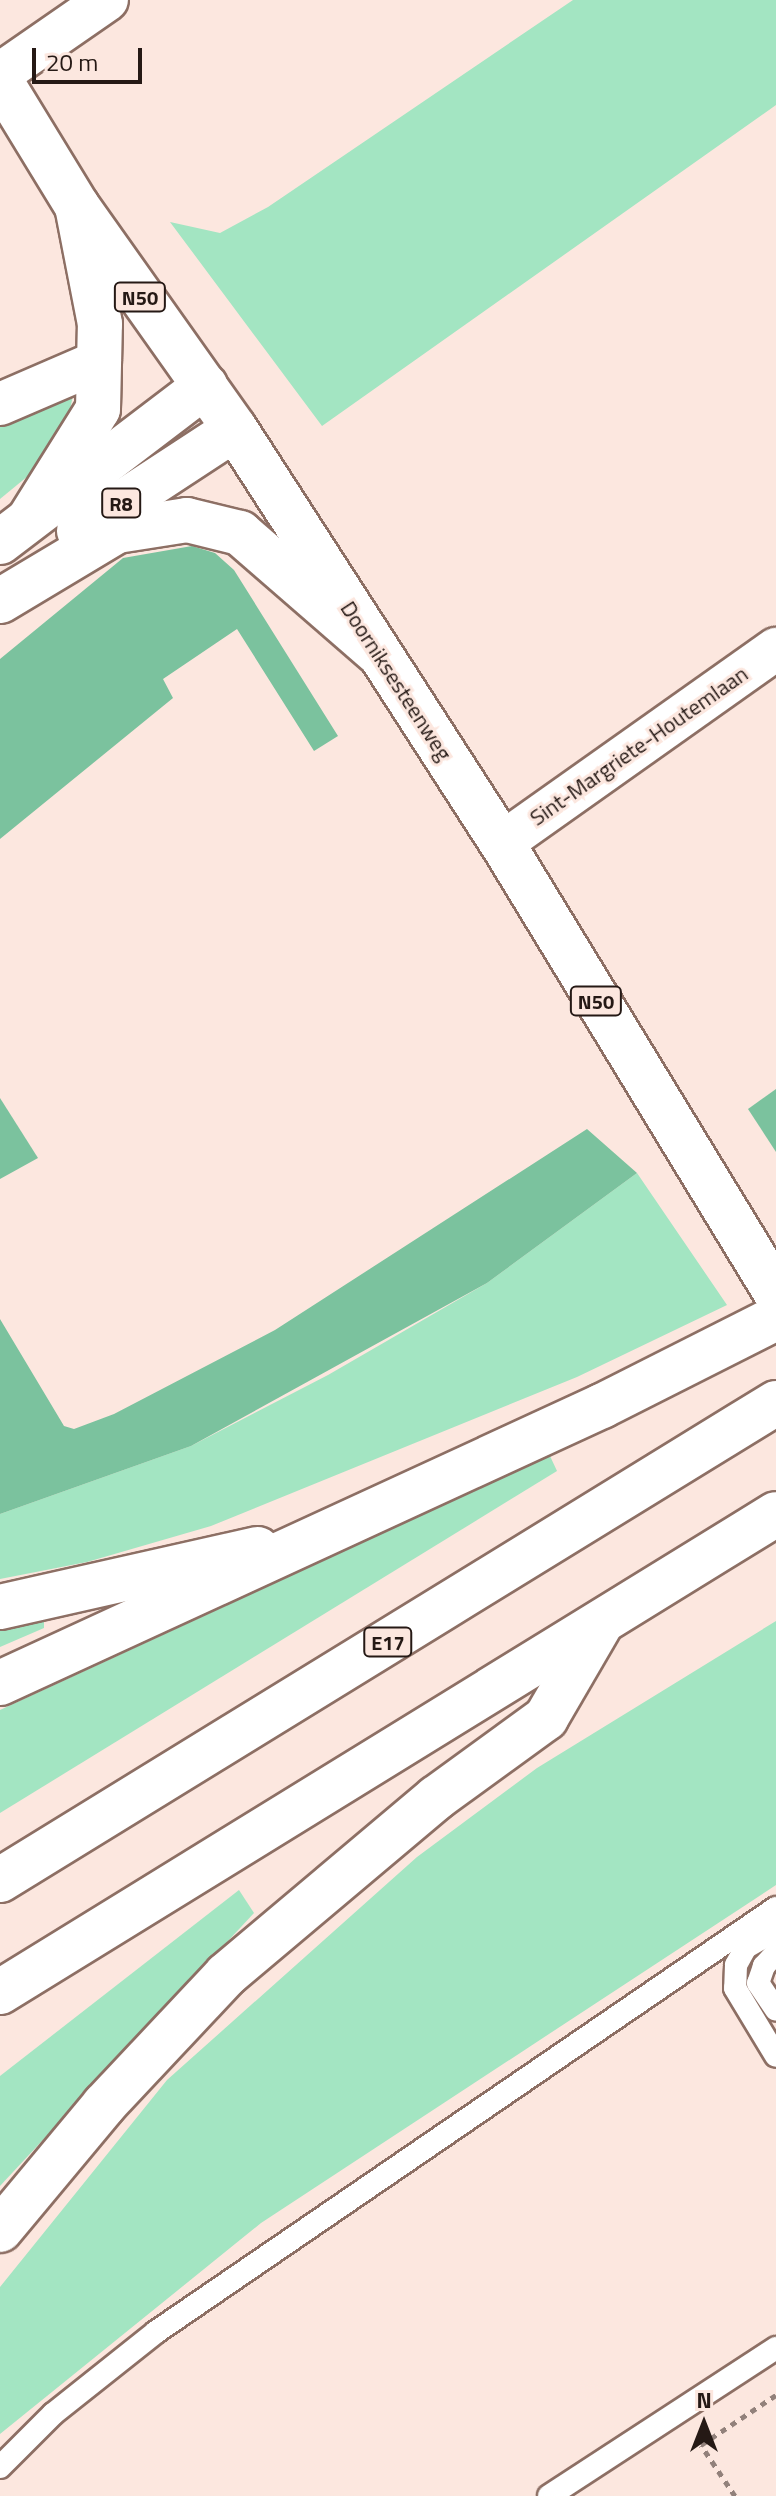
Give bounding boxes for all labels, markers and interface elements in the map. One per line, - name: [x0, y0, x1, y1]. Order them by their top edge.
- scale bar: [36, 32, 146, 82]
- text: 20 m: [46, 44, 98, 80]
- road number: N50: [112, 281, 168, 313]
- road number: R8: [101, 487, 141, 519]
- street label: Doorniksesteenweg: [335, 596, 457, 766]
- street label: Sint-Margriete-Houtemlaan: [525, 661, 753, 831]
- road number: N50: [568, 985, 624, 1017]
- road number: E17: [362, 1626, 414, 1658]
- text: N: [696, 2383, 712, 2417]
- north arrow: [664, 2384, 744, 2464]

